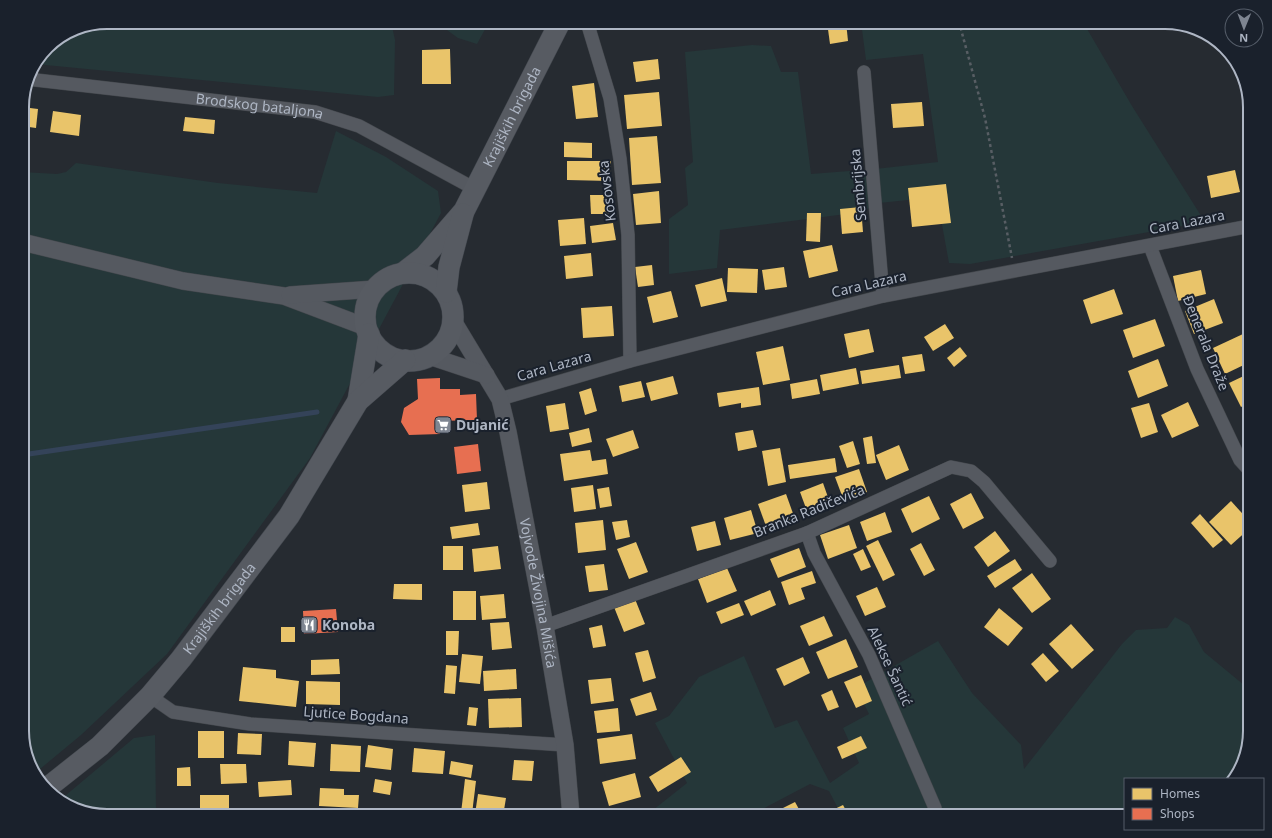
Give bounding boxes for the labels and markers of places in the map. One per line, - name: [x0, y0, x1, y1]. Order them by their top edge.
- supermarket icon: Dujanić: [433, 415, 453, 435]
- place label: Dujanić: [456, 415, 508, 434]
- restaurant icon: Konoba: [299, 615, 319, 635]
- place label: Konoba: [322, 615, 375, 634]

